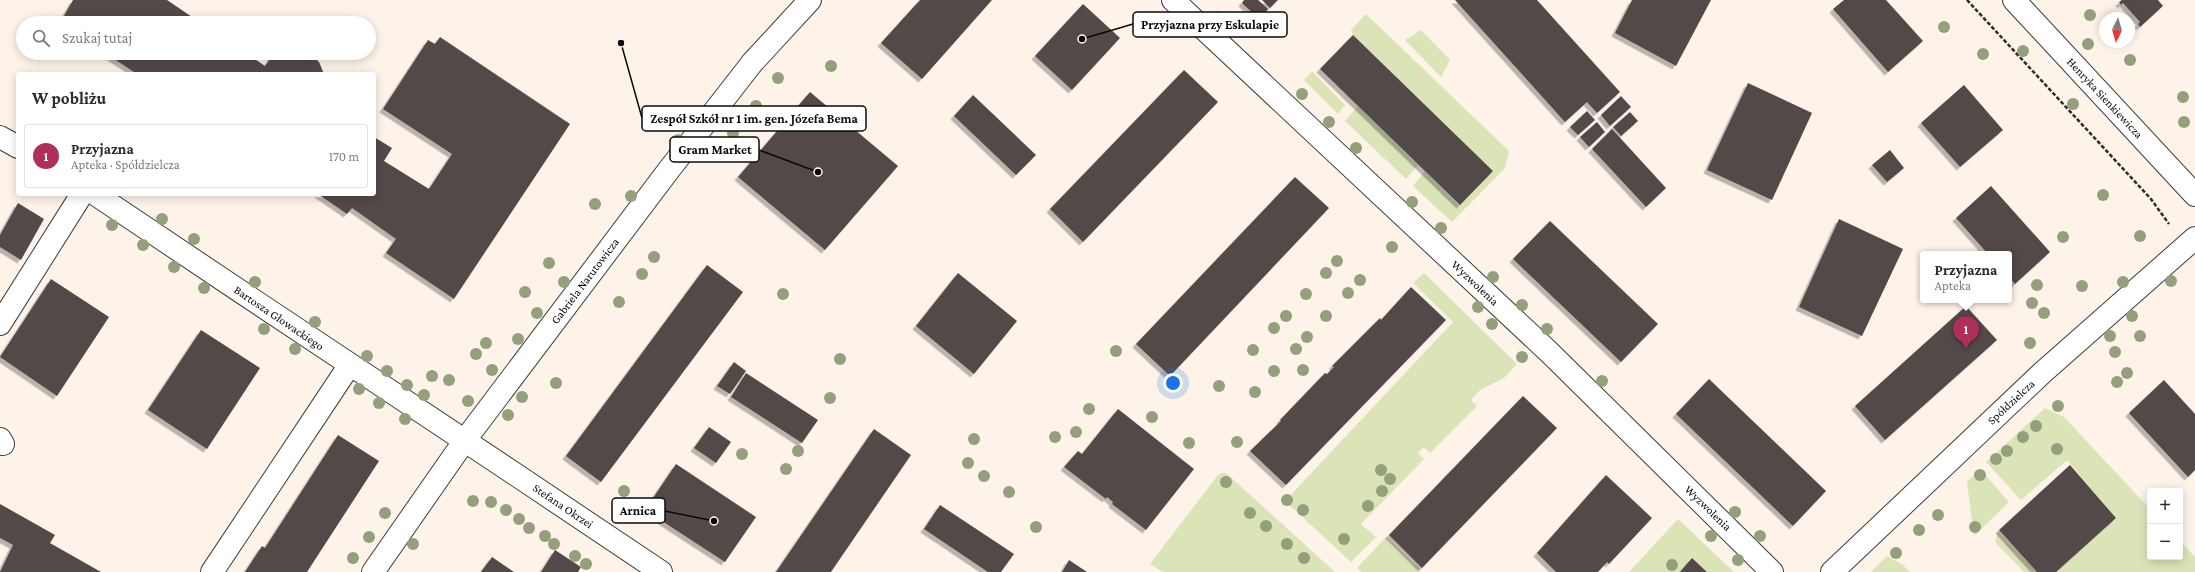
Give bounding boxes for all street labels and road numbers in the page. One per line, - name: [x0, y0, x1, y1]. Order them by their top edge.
- street label: Henryka Sienkiewicza: [2064, 55, 2146, 142]
- street label: Gabriela Narutowicza: [548, 235, 622, 327]
- street label: Wyzwolenia: [1448, 258, 1502, 309]
- street label: Bartosza Głowackiego: [231, 283, 327, 353]
- street label: Spółdzielcza: [1984, 376, 2038, 427]
- street label: Stefana Okrzei: [530, 481, 596, 531]
- street label: Wyzwolenia: [1682, 482, 1735, 534]

